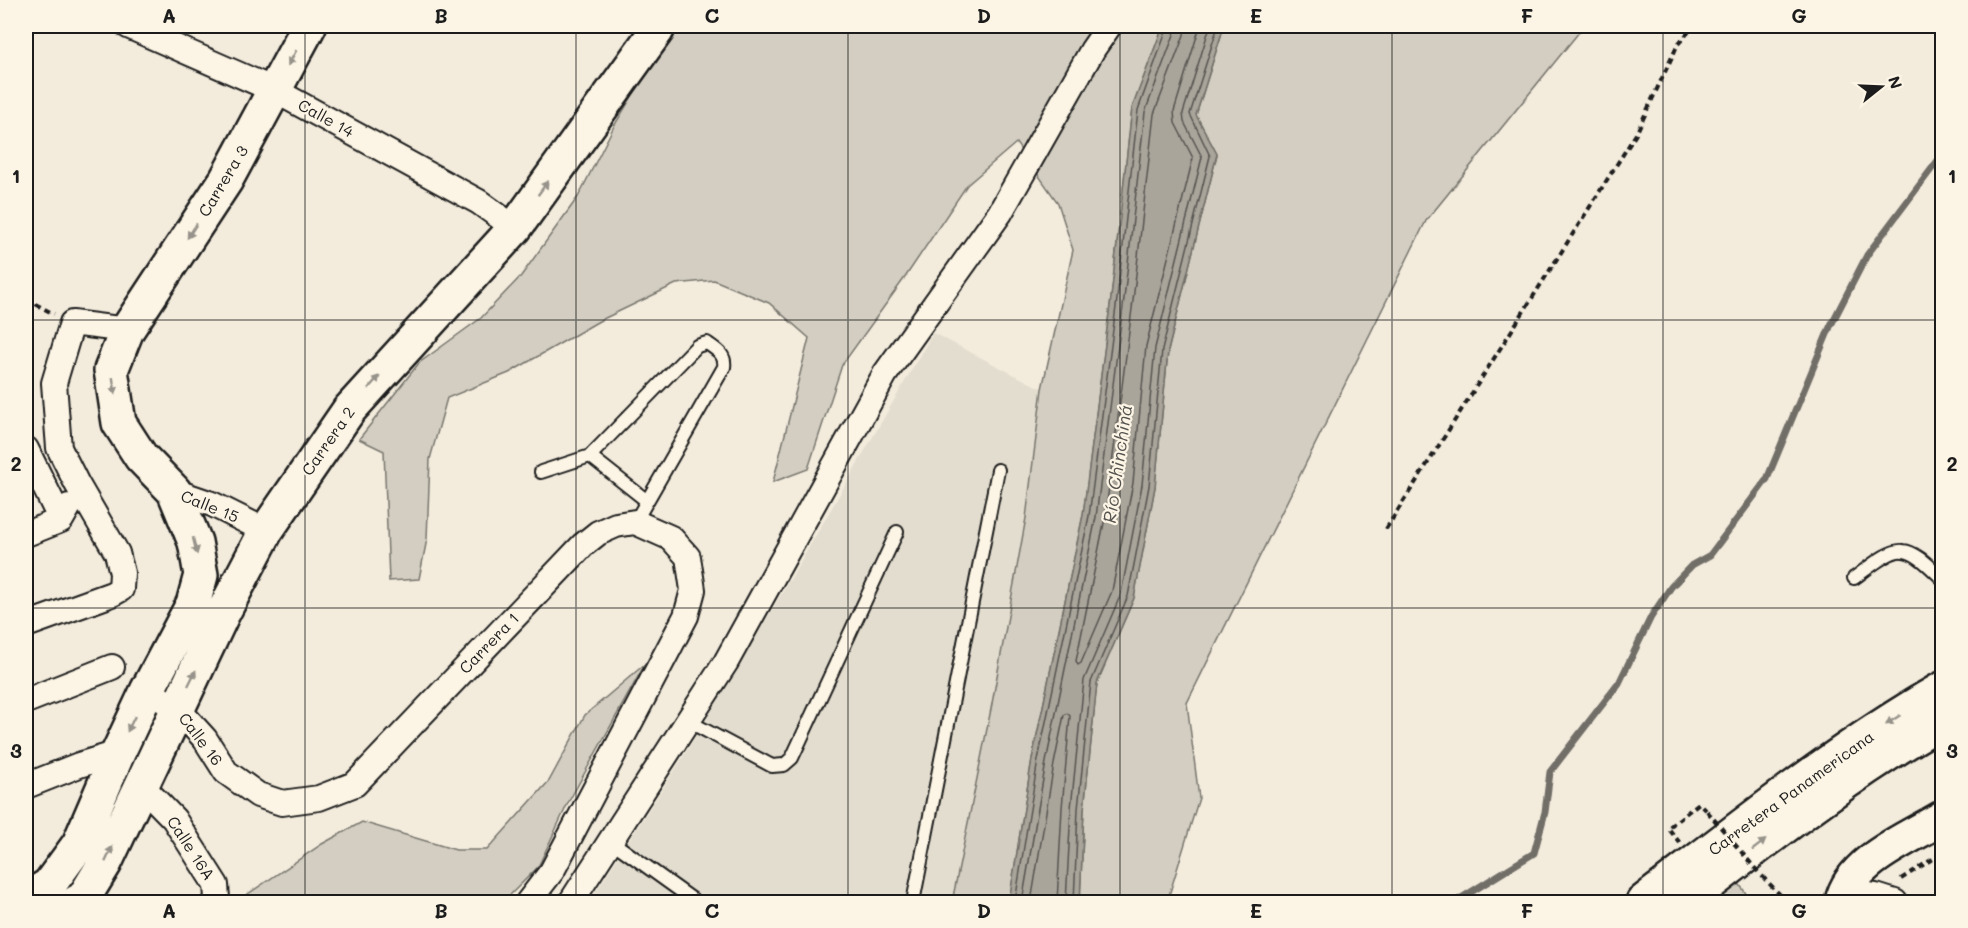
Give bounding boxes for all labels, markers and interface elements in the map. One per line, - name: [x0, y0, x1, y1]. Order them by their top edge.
- text: A: [162, 2, 176, 28]
- text: B: [434, 2, 448, 28]
- text: C: [705, 2, 720, 28]
- text: D: [977, 2, 991, 28]
- text: E: [1250, 2, 1262, 28]
- text: F: [1521, 2, 1534, 28]
- text: G: [1791, 2, 1807, 28]
- one-way arrow: [287, 49, 297, 66]
- north arrow: [1851, 57, 1911, 117]
- text: N: [1884, 73, 1908, 91]
- street label: Calle 14: [294, 94, 359, 142]
- street label: Carrera 3: [193, 141, 252, 220]
- text: 1: [12, 162, 20, 188]
- text: 1: [1948, 162, 1956, 188]
- one-way arrow: [537, 181, 549, 196]
- one-way arrow: [187, 223, 198, 239]
- one-way arrow: [367, 375, 380, 390]
- one-way arrow: [109, 377, 118, 396]
- street label: Carrera 2: [296, 402, 359, 479]
- water label: Río Chinchiná: [1097, 403, 1137, 525]
- text: 2: [10, 450, 22, 476]
- text: 2: [1946, 450, 1958, 476]
- street label: Calle 15: [178, 484, 242, 527]
- one-way arrow: [191, 537, 201, 555]
- street label: Carrera 1: [454, 607, 523, 678]
- one-way arrow: [187, 669, 196, 686]
- street label: Calle 16: [175, 708, 228, 769]
- one-way arrow: [1885, 714, 1901, 725]
- one-way arrow: [127, 715, 136, 732]
- street label: Carretera Panamericana: [1704, 725, 1878, 860]
- text: 3: [10, 737, 22, 763]
- text: 3: [1946, 737, 1958, 763]
- street label: Calle 16A: [163, 812, 220, 884]
- one-way arrow: [1751, 839, 1767, 852]
- one-way arrow: [105, 846, 114, 863]
- text: A: [162, 897, 176, 923]
- text: B: [434, 897, 448, 923]
- text: C: [705, 897, 720, 923]
- text: D: [977, 897, 991, 923]
- text: E: [1250, 897, 1262, 923]
- text: F: [1521, 897, 1534, 923]
- text: G: [1791, 897, 1807, 923]

